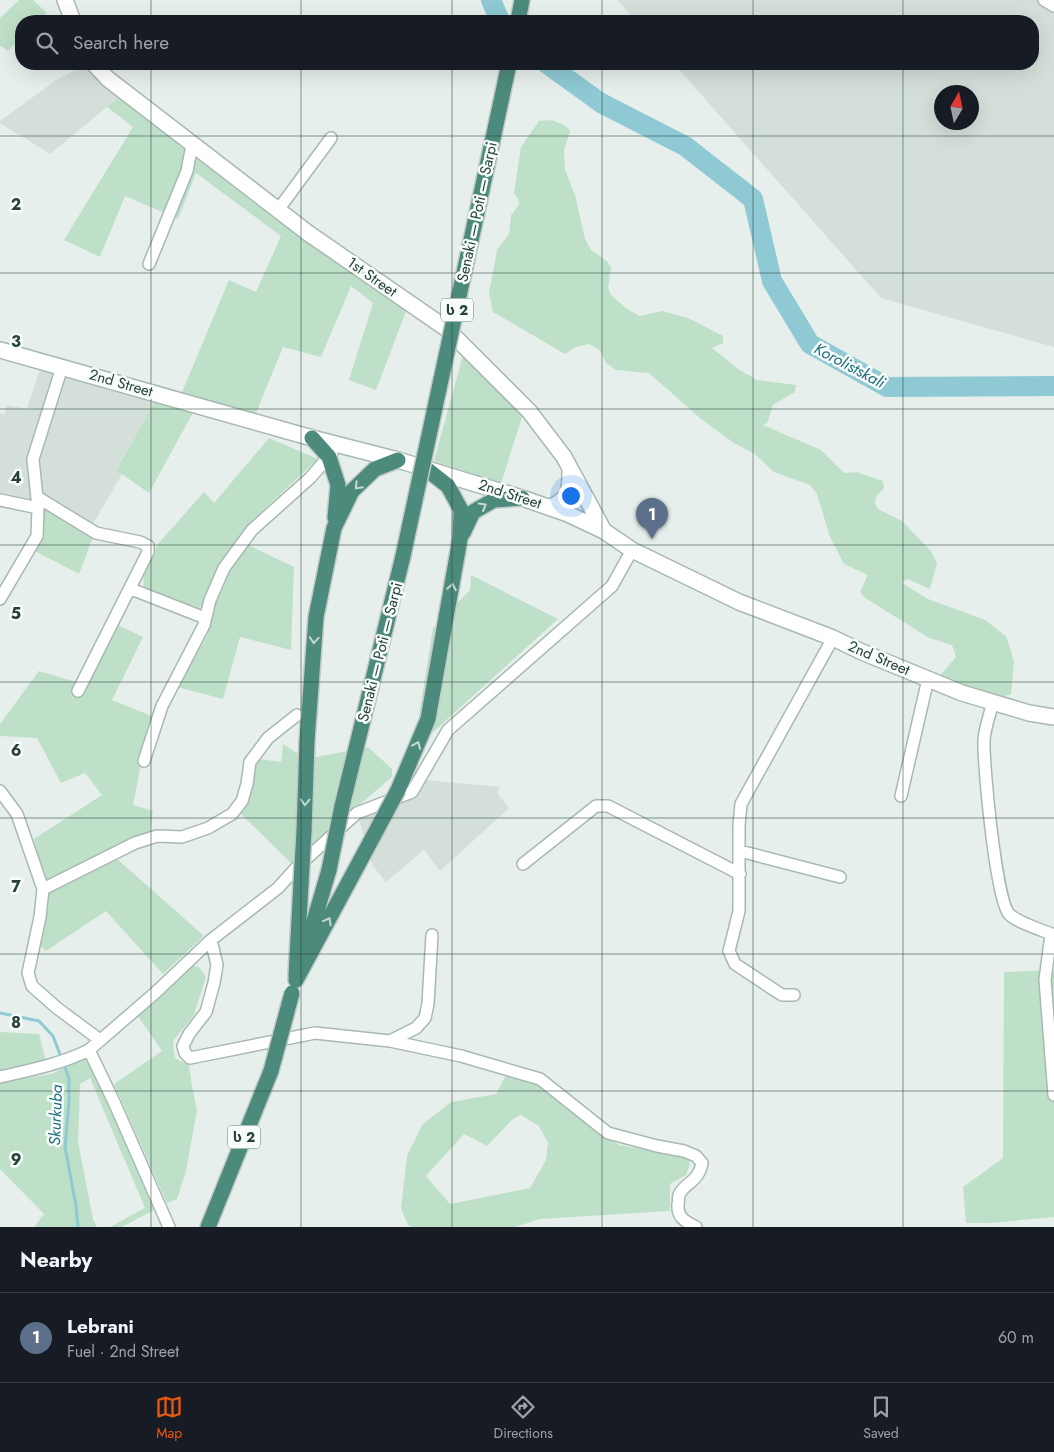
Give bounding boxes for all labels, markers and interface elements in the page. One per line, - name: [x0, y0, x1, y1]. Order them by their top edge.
- search box: [15, 15, 1039, 70]
- icon: search: [33, 29, 61, 57]
- text: Search here: [73, 29, 169, 56]
- north arrow: [934, 85, 979, 130]
- street label: Senaki — Poti — Sarpi: [451, 140, 503, 284]
- text: 2: [11, 193, 21, 216]
- street label: 1st Street: [342, 252, 402, 302]
- road number: ს 2: [441, 298, 473, 322]
- text: 3: [11, 330, 21, 353]
- water label: Korolistskali: [810, 337, 890, 394]
- street label: 2nd Street: [87, 363, 156, 403]
- text: 4: [10, 466, 22, 489]
- street label: 2nd Street: [476, 473, 545, 515]
- one-way arrow: [355, 480, 364, 489]
- your location: [558, 483, 584, 509]
- pin: 1: [636, 498, 668, 539]
- one-way arrow: [478, 503, 487, 513]
- street label: Senaki — Poti — Sarpi: [352, 580, 408, 724]
- one-way arrow: [447, 583, 457, 591]
- text: 5: [11, 602, 21, 625]
- street label: 2nd Street: [845, 635, 914, 681]
- one-way arrow: [309, 636, 320, 644]
- text: 6: [11, 739, 21, 762]
- one-way arrow: [411, 741, 421, 750]
- one-way arrow: [299, 798, 310, 806]
- text: 7: [11, 875, 21, 898]
- one-way arrow: [321, 918, 331, 927]
- text: 8: [11, 1011, 21, 1034]
- water label: Skurkuba: [43, 1084, 68, 1146]
- road number: ს 2: [228, 1126, 260, 1148]
- text: 9: [11, 1148, 21, 1171]
- text: Nearby: [20, 1245, 92, 1275]
- text: Lebrani: [67, 1313, 134, 1340]
- text: 1: [32, 1326, 40, 1349]
- text: 60 m: [998, 1326, 1034, 1349]
- text: Fuel · 2nd Street: [67, 1340, 179, 1363]
- tab: Map: [155, 1393, 183, 1443]
- tab: Directions: [494, 1393, 553, 1443]
- tab: Saved: [863, 1393, 899, 1443]

